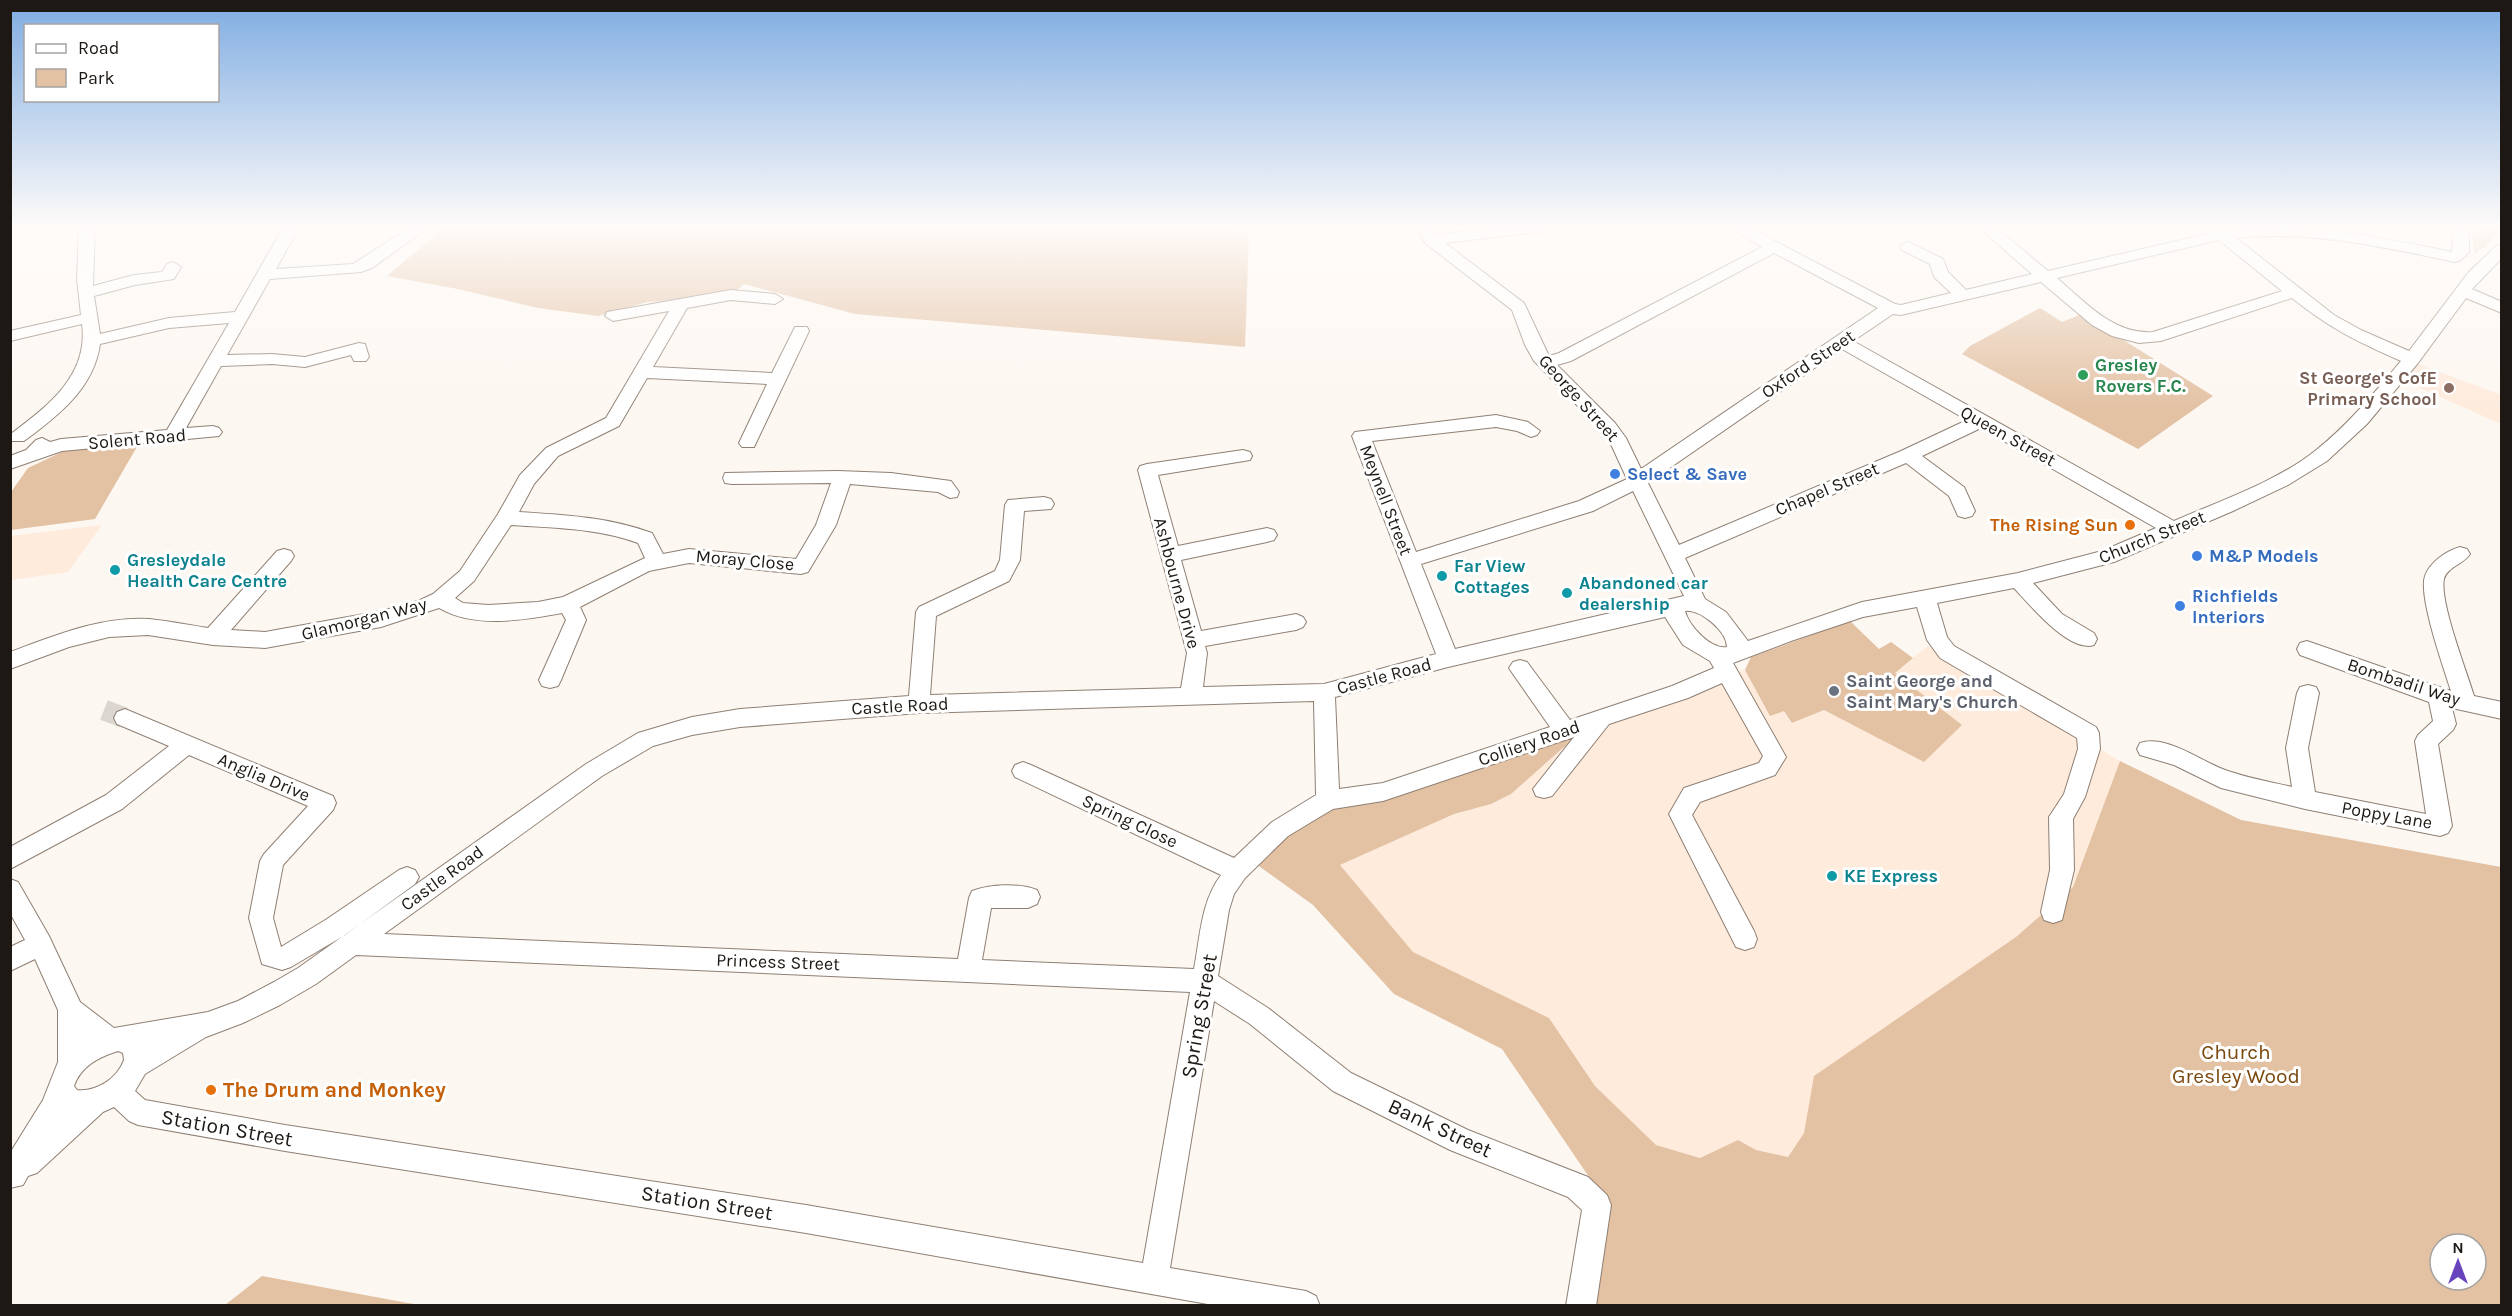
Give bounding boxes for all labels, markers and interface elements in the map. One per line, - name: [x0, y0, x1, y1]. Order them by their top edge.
- legend: [24, 24, 219, 102]
- text: Road: [78, 37, 119, 59]
- text: Park: [78, 67, 115, 89]
- street label: Oxford Street: [1757, 325, 1859, 403]
- street label: George Street: [1534, 350, 1624, 446]
- place label: Gresley Rovers F.C.: [2095, 354, 2186, 397]
- place label: St George's CofE Primary School: [2299, 367, 2437, 410]
- marker: Gresley Rovers F.C.: [2076, 368, 2090, 382]
- marker: St George's CofE Primary School: [2442, 381, 2456, 395]
- street label: Queen Street: [1956, 401, 2060, 471]
- street label: Solent Road: [87, 424, 187, 454]
- street label: Meynell Street: [1355, 442, 1417, 559]
- street label: Chapel Street: [1772, 457, 1882, 521]
- place label: Select & Save: [1627, 463, 1747, 485]
- marker: Select & Save: [1608, 467, 1622, 481]
- street label: Church Street: [2095, 506, 2209, 568]
- place label: The Rising Sun: [1990, 514, 2118, 536]
- street label: Ashbourne Drive: [1149, 515, 1205, 651]
- marker: The Rising Sun: [2123, 518, 2137, 532]
- street label: Moray Close: [695, 545, 795, 575]
- place label: M&P Models: [2209, 545, 2319, 567]
- place label: Gresleydale Health Care Centre: [127, 549, 287, 592]
- marker: M&P Models: [2190, 549, 2204, 563]
- place label: Far View Cottages: [1454, 555, 1530, 598]
- marker: Gresleydale Health Care Centre: [108, 563, 122, 577]
- marker: Far View Cottages: [1435, 569, 1449, 583]
- place label: Abandoned car dealership: [1579, 572, 1708, 615]
- place label: Richfields Interiors: [2192, 585, 2278, 628]
- marker: Abandoned car dealership: [1560, 586, 1574, 600]
- street label: Glamorgan Way: [299, 593, 430, 645]
- marker: Richfields Interiors: [2173, 599, 2187, 613]
- street label: Castle Road: [1334, 653, 1434, 699]
- street label: Bombadil Way: [2345, 653, 2464, 711]
- place label: Saint George and Saint Mary's Church: [1846, 670, 2018, 713]
- marker: Saint George and Saint Mary's Church: [1827, 684, 1841, 698]
- street label: Castle Road: [851, 692, 949, 720]
- street label: Colliery Road: [1475, 715, 1583, 771]
- street label: Anglia Drive: [215, 748, 313, 806]
- street label: Spring Close: [1079, 789, 1181, 853]
- street label: Poppy Lane: [2340, 796, 2434, 834]
- street label: Castle Road: [396, 841, 488, 915]
- place label: KE Express: [1844, 865, 1938, 887]
- marker: KE Express: [1825, 869, 1839, 883]
- street label: Princess Street: [716, 949, 840, 975]
- street label: Spring Street: [1176, 952, 1222, 1080]
- park label: Church Gresley Wood: [2172, 1040, 2300, 1088]
- place label: The Drum and Monkey: [223, 1078, 446, 1102]
- marker: The Drum and Monkey: [204, 1083, 218, 1097]
- street label: Bank Street: [1384, 1094, 1496, 1163]
- street label: Station Street: [159, 1105, 295, 1151]
- street label: Station Street: [639, 1181, 775, 1225]
- north arrow: [2428, 1232, 2488, 1292]
- text: N: [2452, 1238, 2464, 1257]

